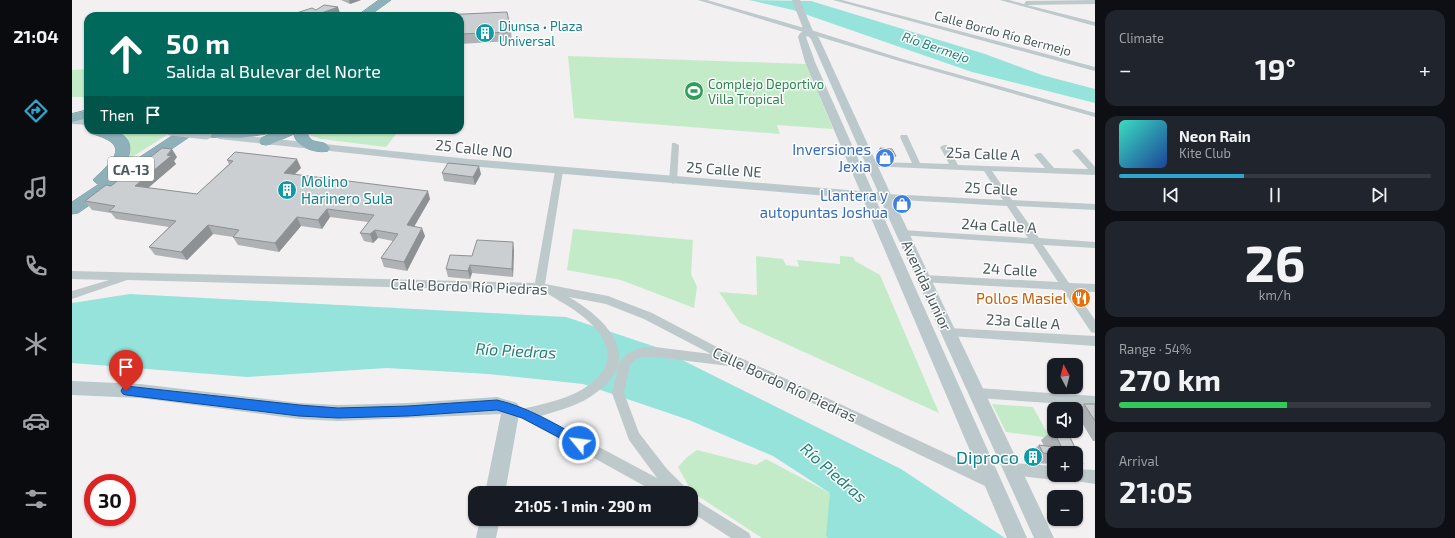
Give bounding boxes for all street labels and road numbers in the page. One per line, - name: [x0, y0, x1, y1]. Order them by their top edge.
- street label: Calle Bordo Río Bermejo: [933, 7, 1073, 59]
- street label: 25 Calle NO: [435, 135, 513, 161]
- street label: 25a Calle A: [946, 143, 1021, 163]
- road number: CA-13: [108, 157, 154, 181]
- street label: 25 Calle NE: [686, 157, 762, 181]
- street label: 25 Calle: [964, 178, 1018, 198]
- street label: 24a Calle A: [961, 214, 1038, 236]
- street label: Avenida Junior: [898, 237, 956, 333]
- street label: 24 Calle: [982, 259, 1038, 279]
- street label: Calle Bordo Río Piedras: [390, 274, 548, 298]
- street label: 23a Calle A: [985, 309, 1061, 333]
- street label: Calle Bordo Río Piedras: [710, 343, 860, 425]

